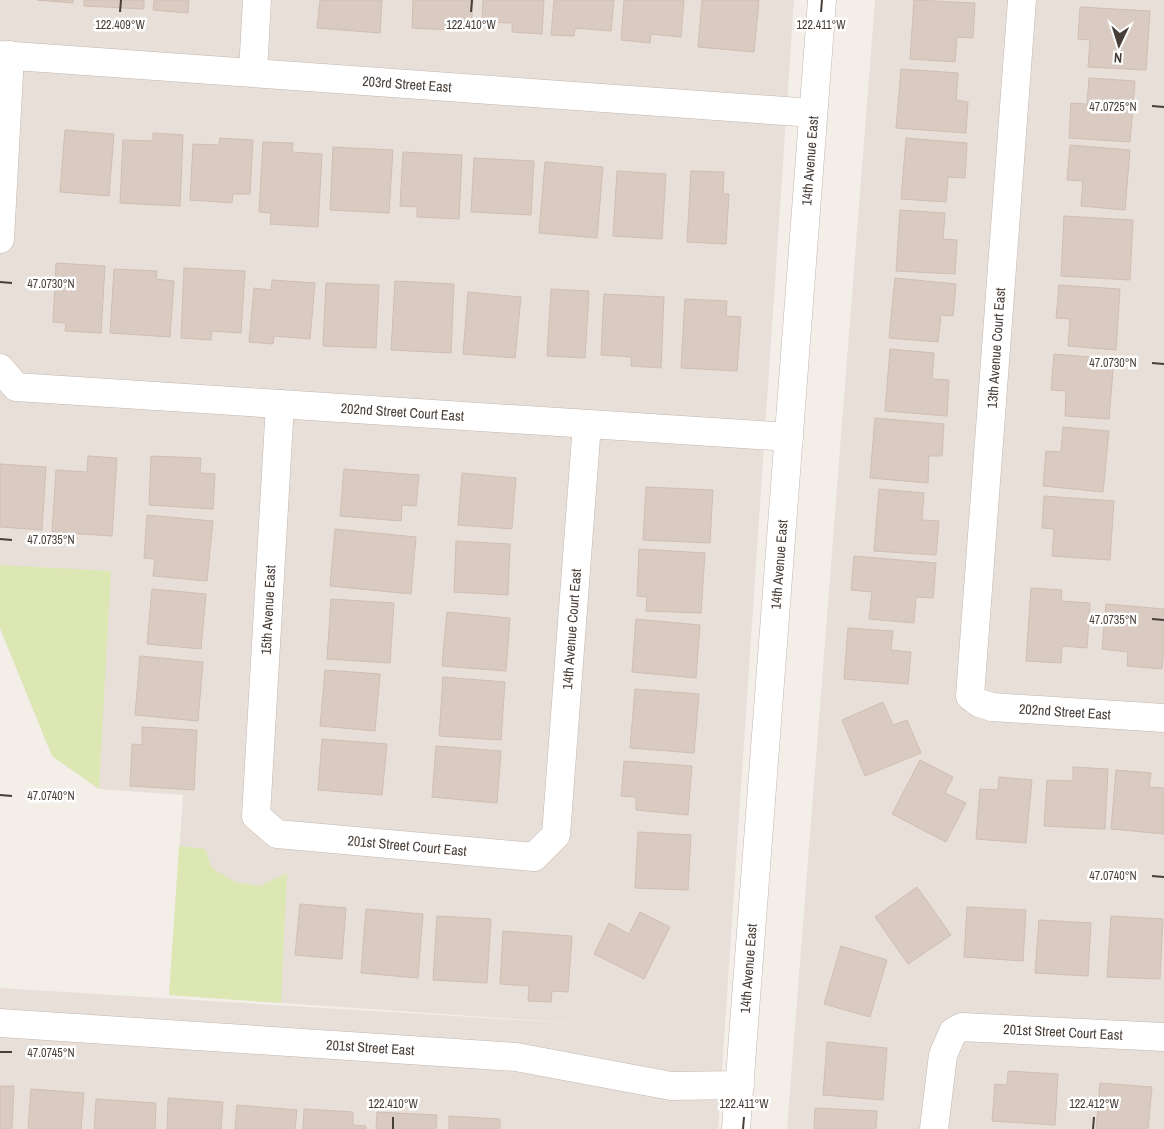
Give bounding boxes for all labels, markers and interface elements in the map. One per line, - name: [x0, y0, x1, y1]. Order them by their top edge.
- text: 122.409°W: [95, 17, 146, 33]
- text: 122.410°W: [446, 17, 497, 33]
- text: 122.411°W: [797, 17, 846, 33]
- north arrow: [1094, 20, 1144, 70]
- text: N: [1113, 49, 1123, 67]
- street label: 203rd Street East: [362, 72, 452, 96]
- text: 47.0725°N: [1089, 99, 1137, 115]
- street label: 14th Avenue East: [797, 115, 822, 206]
- text: 47.0730°N: [27, 276, 75, 292]
- street label: 13th Avenue Court East: [983, 287, 1009, 409]
- text: 47.0730°N: [1089, 355, 1137, 371]
- street label: 202nd Street Court East: [340, 399, 464, 425]
- street label: 14th Avenue East: [767, 519, 791, 610]
- text: 47.0735°N: [27, 532, 75, 548]
- street label: 15th Avenue East: [257, 565, 279, 655]
- street label: 14th Avenue Court East: [558, 568, 585, 690]
- text: 47.0735°N: [1089, 612, 1137, 628]
- street label: 202nd Street East: [1018, 700, 1111, 724]
- text: 47.0740°N: [27, 788, 75, 804]
- street label: 201st Street Court East: [347, 831, 467, 860]
- text: 47.0740°N: [1089, 868, 1137, 884]
- street label: 14th Avenue East: [736, 923, 761, 1014]
- street label: 201st Street Court East: [1003, 1020, 1123, 1044]
- street label: 201st Street East: [326, 1036, 415, 1059]
- text: 47.0745°N: [27, 1045, 75, 1061]
- text: 122.410°W: [368, 1096, 419, 1112]
- text: 122.411°W: [720, 1096, 769, 1112]
- text: 122.412°W: [1069, 1096, 1120, 1112]

